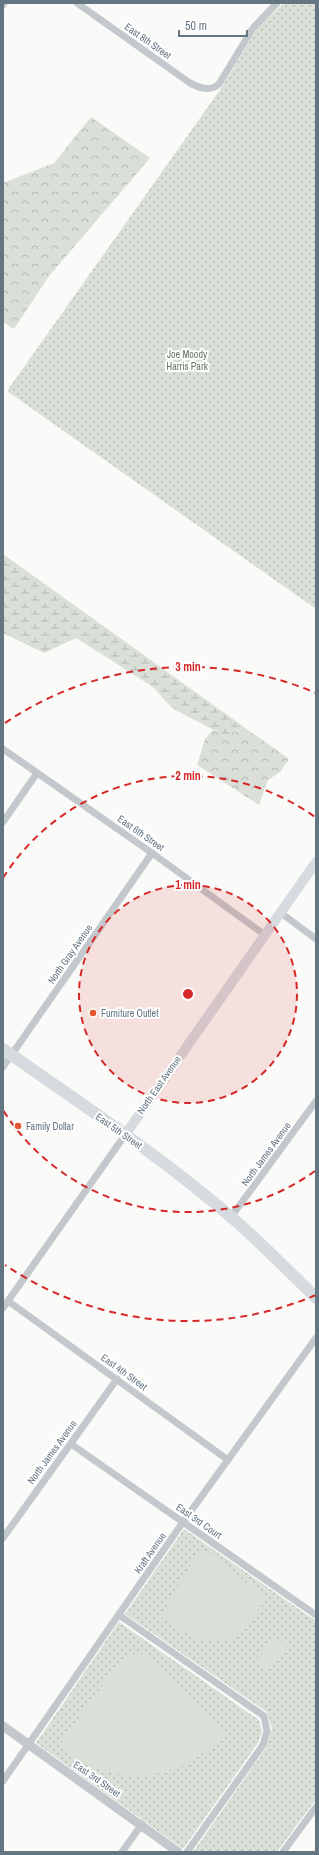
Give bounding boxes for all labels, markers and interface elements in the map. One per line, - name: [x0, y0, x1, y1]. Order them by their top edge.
- scale bar: [179, 12, 247, 38]
- text: 50 m: [185, 18, 207, 34]
- street label: East 8th Street: [122, 20, 175, 62]
- park label: Joe Moody Harris Park: [166, 348, 209, 373]
- text: 3 min: [175, 659, 201, 675]
- text: 2 min: [175, 768, 201, 784]
- street label: East 6th Street: [115, 812, 168, 854]
- text: 1 min: [175, 877, 201, 893]
- street label: North Gray Avenue: [45, 921, 96, 986]
- centre of rings: [181, 987, 195, 1001]
- place label: Furniture Outlet: [101, 1007, 159, 1020]
- marker: Furniture Outlet: [88, 1008, 98, 1018]
- street label: North East Avenue: [134, 1053, 184, 1117]
- street label: East 5th Street: [93, 1110, 146, 1152]
- street label: North James Avenue: [238, 1119, 294, 1189]
- place label: Family Dollar: [26, 1120, 74, 1133]
- marker: Family Dollar: [13, 1121, 23, 1131]
- street label: East 4th Street: [98, 1351, 150, 1394]
- street label: North James Avenue: [24, 1417, 80, 1487]
- street label: East 3rd Court: [174, 1501, 225, 1542]
- street label: Kraft Avenue: [131, 1530, 169, 1576]
- street label: East 3rd Street: [71, 1758, 124, 1800]

